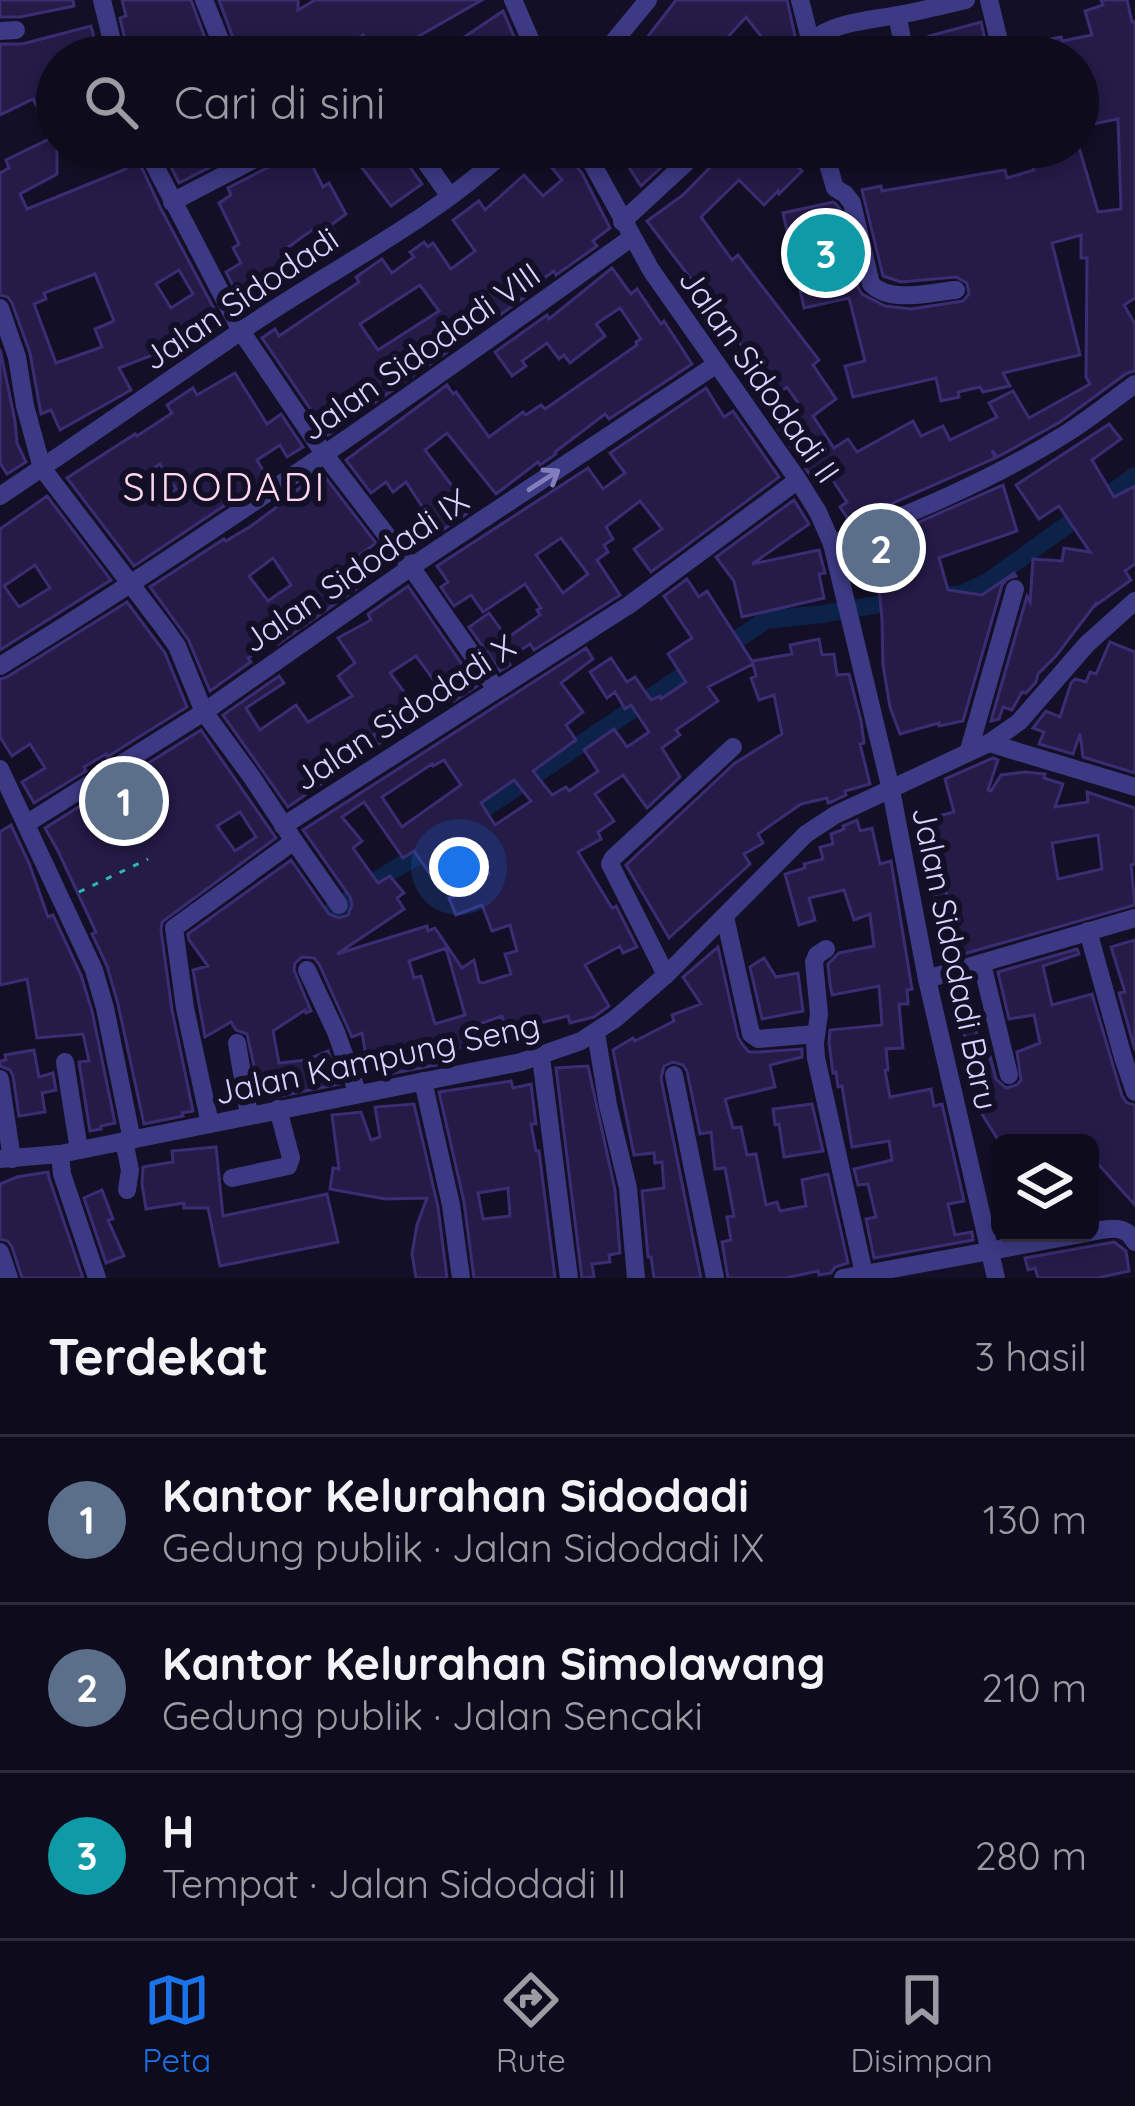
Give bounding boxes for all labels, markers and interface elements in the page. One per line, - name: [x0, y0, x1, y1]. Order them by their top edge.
- search box: [36, 36, 1099, 168]
- icon: search: [78, 69, 144, 135]
- text: Cari di sini: [174, 74, 385, 130]
- pin: 3: [787, 208, 865, 298]
- street label: Jalan Sidodadi: [134, 217, 346, 379]
- street label: Jalan Sidodadi VIII: [292, 253, 548, 449]
- street label: Jalan Sidodadi II: [671, 260, 849, 490]
- district label: SIDODADI: [123, 462, 327, 511]
- one-way arrow: [527, 467, 561, 492]
- street label: Jalan Sidodadi IX: [234, 479, 476, 661]
- pin: 2: [842, 503, 920, 593]
- street label: Jalan Sidodadi X: [285, 625, 523, 799]
- pin: 1: [85, 756, 163, 846]
- street label: Jalan Sidodadi Baru: [904, 803, 1008, 1113]
- your location: [429, 837, 489, 897]
- street label: Jalan Kampung Seng: [211, 1004, 543, 1112]
- map controls: [991, 1134, 1099, 1242]
- button: layers: [991, 1134, 1099, 1242]
- text: Terdekat: [48, 1324, 269, 1388]
- text: 3 hasil: [975, 1332, 1087, 1381]
- text: Kantor Kelurahan Sidodadi: [162, 1467, 749, 1523]
- text: 1: [79, 1495, 95, 1544]
- text: 130 m: [983, 1495, 1087, 1544]
- text: Gedung publik · Jalan Sidodadi IX: [162, 1523, 764, 1572]
- text: Kantor Kelurahan Simolawang: [162, 1635, 825, 1691]
- text: 2: [76, 1663, 98, 1712]
- text: 210 m: [982, 1663, 1087, 1712]
- text: Gedung publik · Jalan Sencaki: [162, 1691, 703, 1740]
- text: H: [162, 1803, 194, 1859]
- text: 3: [77, 1831, 97, 1880]
- text: 280 m: [975, 1831, 1087, 1880]
- text: Tempat · Jalan Sidodadi II: [162, 1859, 626, 1908]
- tab: Peta: [142, 1967, 211, 2080]
- tab: Rute: [496, 1967, 566, 2080]
- tab: Disimpan: [850, 1967, 993, 2080]

